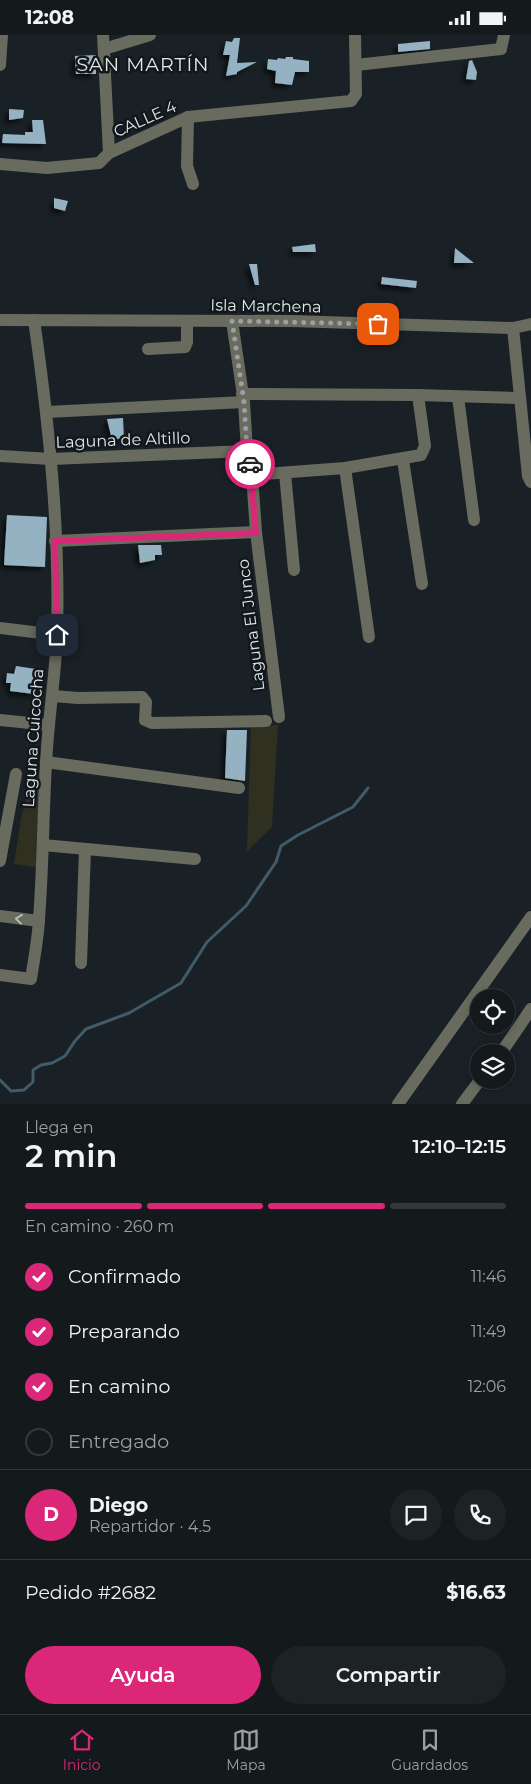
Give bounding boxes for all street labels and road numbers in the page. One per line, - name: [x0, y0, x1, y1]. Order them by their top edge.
- street label: CALLE 4: [111, 97, 180, 141]
- street label: Isla Marchena: [210, 296, 322, 316]
- street label: Laguna de Altillo: [55, 428, 191, 452]
- street label: Laguna El Junco: [233, 558, 269, 692]
- street label: Laguna Cuicocha: [19, 668, 47, 808]

